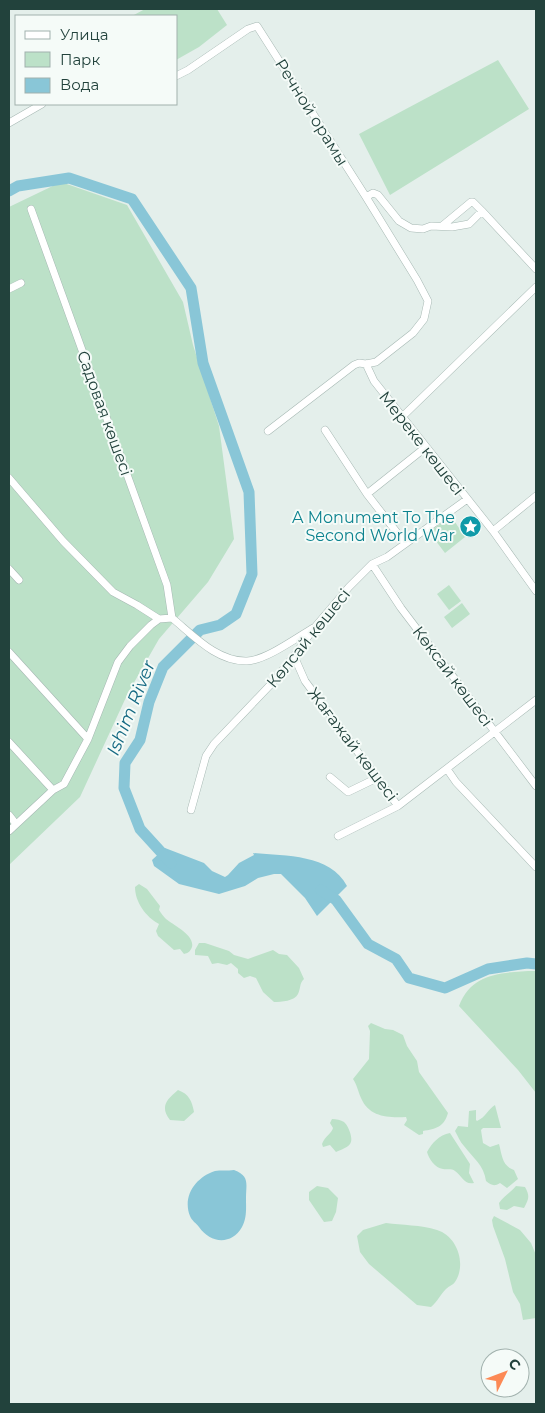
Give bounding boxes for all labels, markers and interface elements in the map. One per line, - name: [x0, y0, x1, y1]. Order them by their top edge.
- legend: [15, 15, 178, 105]
- text: Улица: [60, 25, 108, 44]
- text: Парк: [60, 50, 100, 69]
- street label: Речной орамы: [271, 55, 352, 169]
- text: Вода: [60, 75, 99, 94]
- street label: Садовая көшесі: [73, 348, 136, 478]
- street label: Мереке көшесі: [375, 388, 468, 499]
- place label: A Monument To The Second World War: [292, 508, 455, 545]
- place icon: A Monument To The Second World War: [459, 514, 483, 538]
- street label: Көлсай көшесі: [263, 585, 354, 692]
- street label: Көксай көшесі: [409, 622, 497, 730]
- water label: Ishim River: [102, 657, 160, 759]
- street label: Жағажай көшесі: [304, 684, 402, 805]
- north arrow: [480, 1348, 530, 1398]
- text: С: [505, 1354, 525, 1374]

